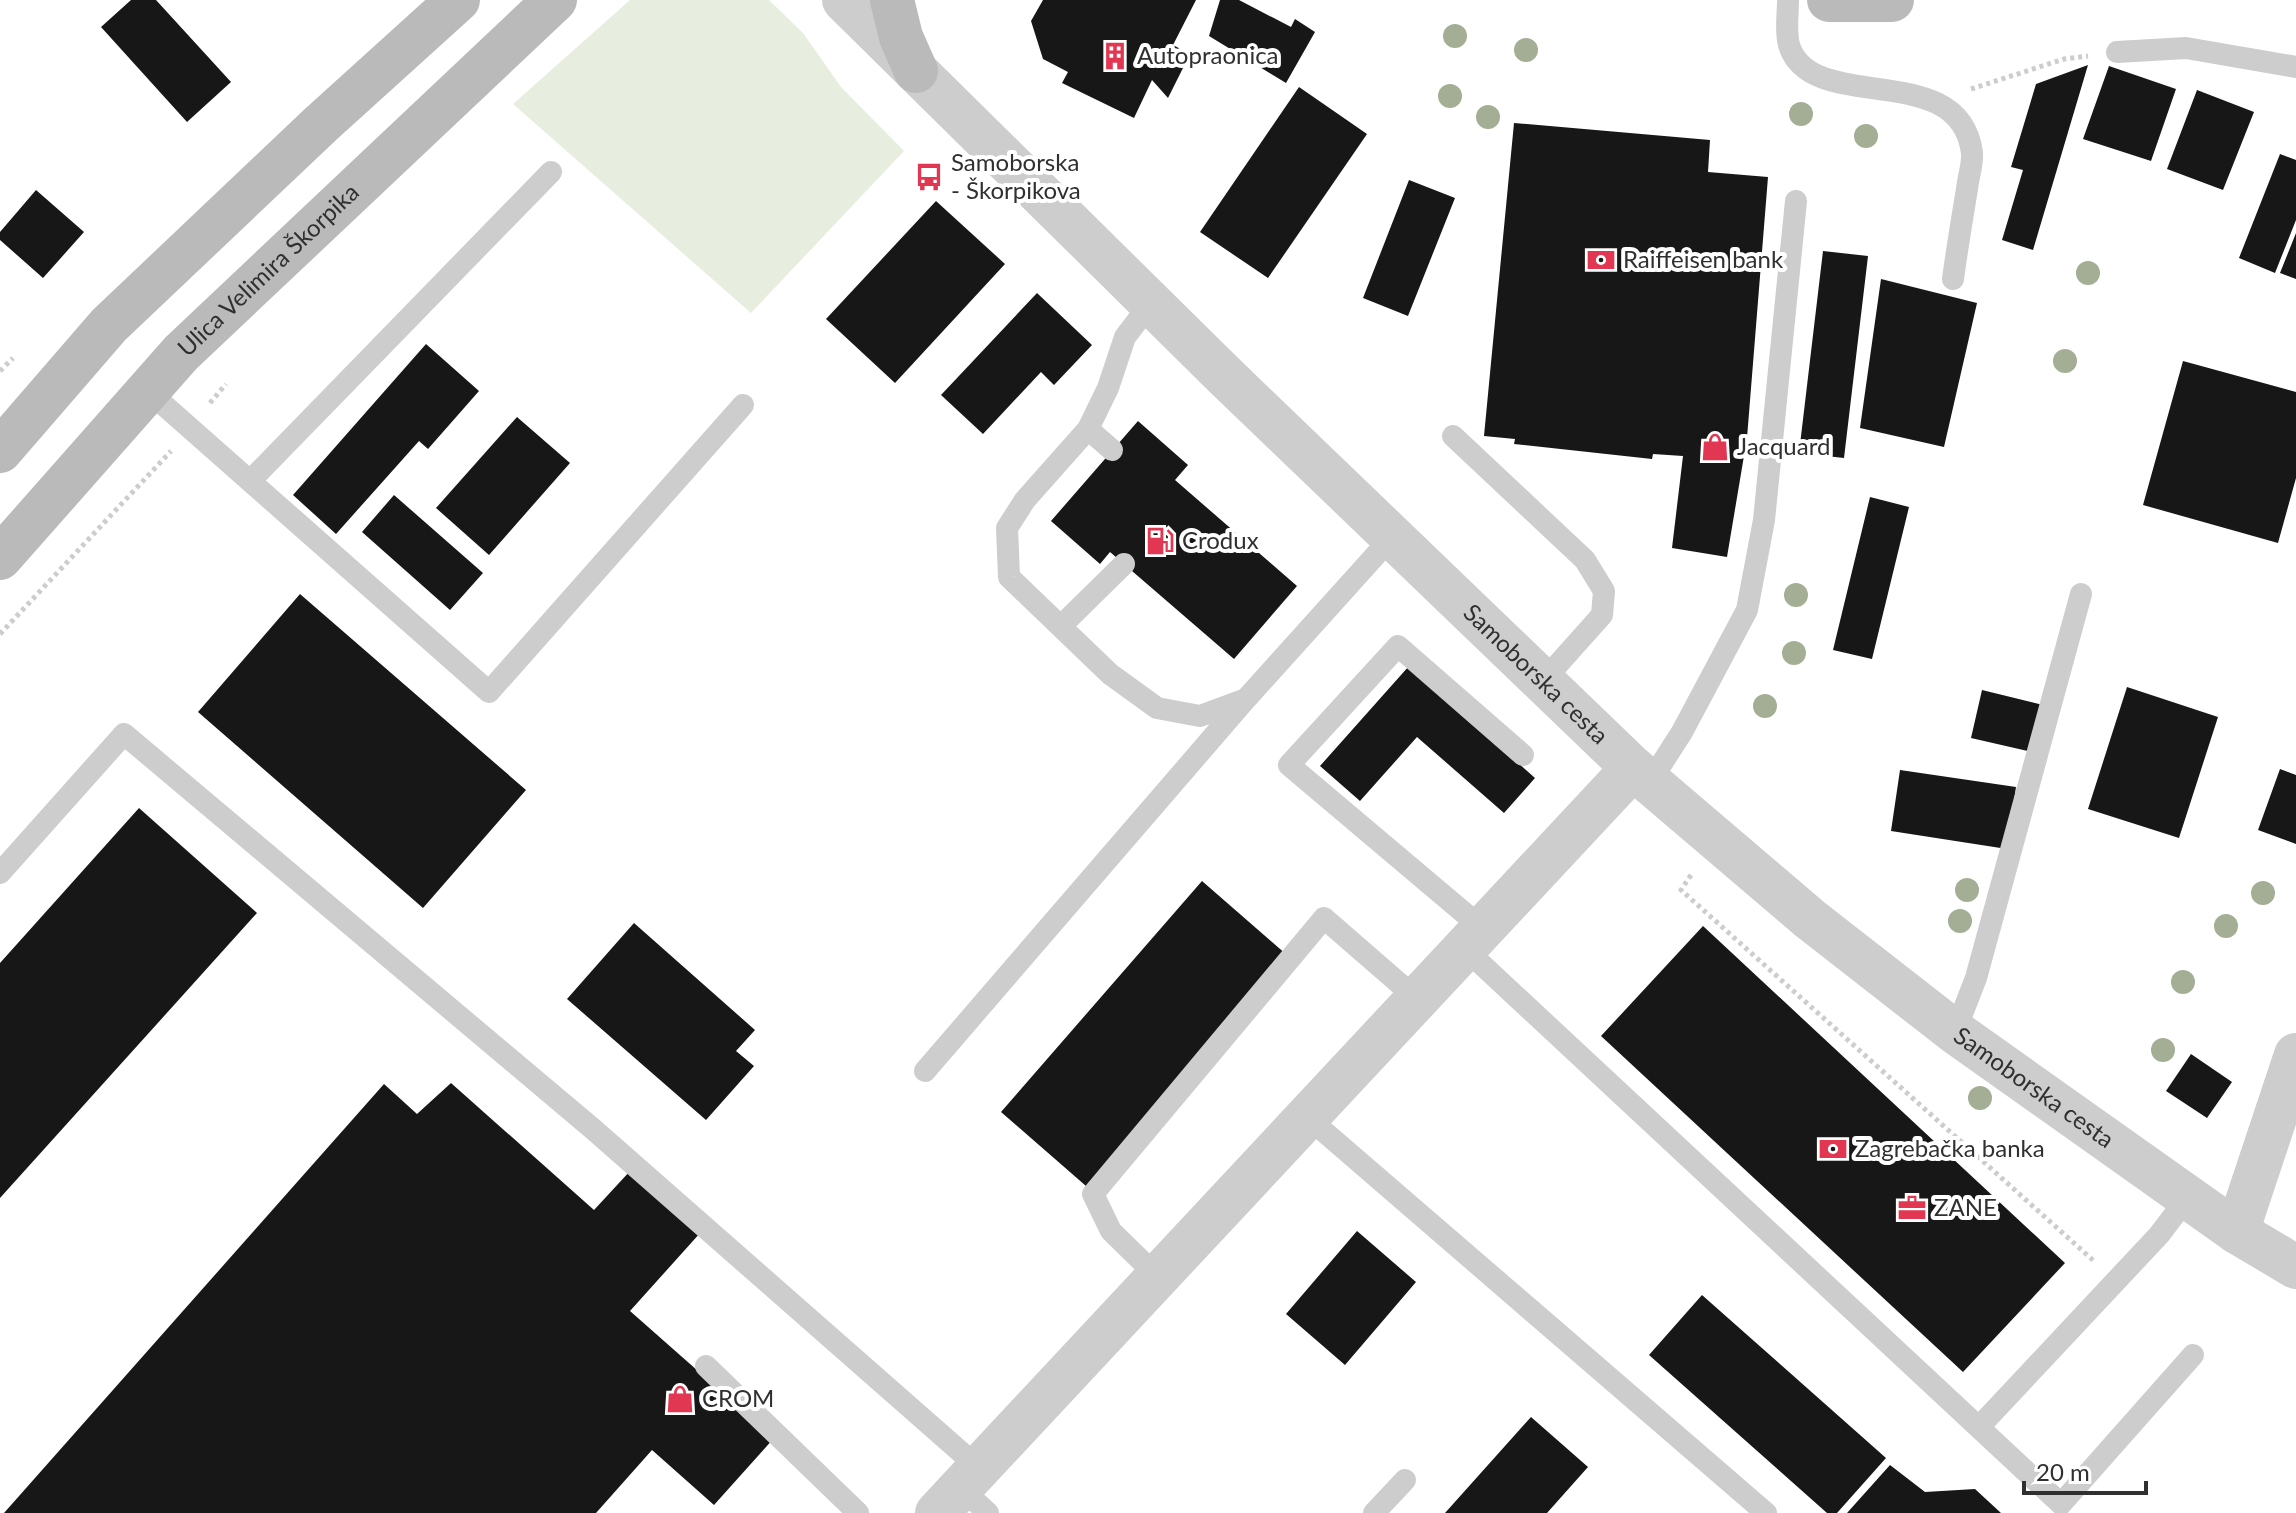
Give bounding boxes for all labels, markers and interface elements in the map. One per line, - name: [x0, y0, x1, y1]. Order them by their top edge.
- place label: Autopraonica: [1137, 40, 1279, 69]
- building icon: Autopraonica: [1100, 41, 1130, 71]
- place label: Samoborska - Škorpikova: [951, 147, 1081, 204]
- bus stop icon: Samoborska - Škorpikova: [914, 162, 944, 192]
- street label: Ulica Velimira Škorpika: [171, 177, 364, 362]
- place label: Raiffeisen bank: [1623, 244, 1784, 273]
- bank icon: Raiffeisen bank: [1586, 245, 1616, 275]
- place label: Jacquard: [1737, 431, 1830, 460]
- shop icon: Jacquard: [1700, 432, 1730, 462]
- place label: Crodux: [1182, 525, 1259, 554]
- fuel station icon: Crodux: [1145, 526, 1175, 556]
- street label: Samoborska cesta: [1458, 597, 1615, 749]
- street label: Samoborska cesta: [1949, 1020, 2120, 1153]
- place label: Zagrebačka banka: [1855, 1133, 2045, 1162]
- bank icon: Zagrebačka banka: [1818, 1134, 1848, 1164]
- place label: ZANE: [1934, 1192, 1997, 1221]
- office icon: ZANE: [1897, 1193, 1927, 1223]
- place label: CROM: [702, 1383, 774, 1412]
- shop icon: CROM: [665, 1384, 695, 1414]
- scale bar: [2024, 1445, 2146, 1495]
- text: 20 m: [2036, 1457, 2090, 1486]

